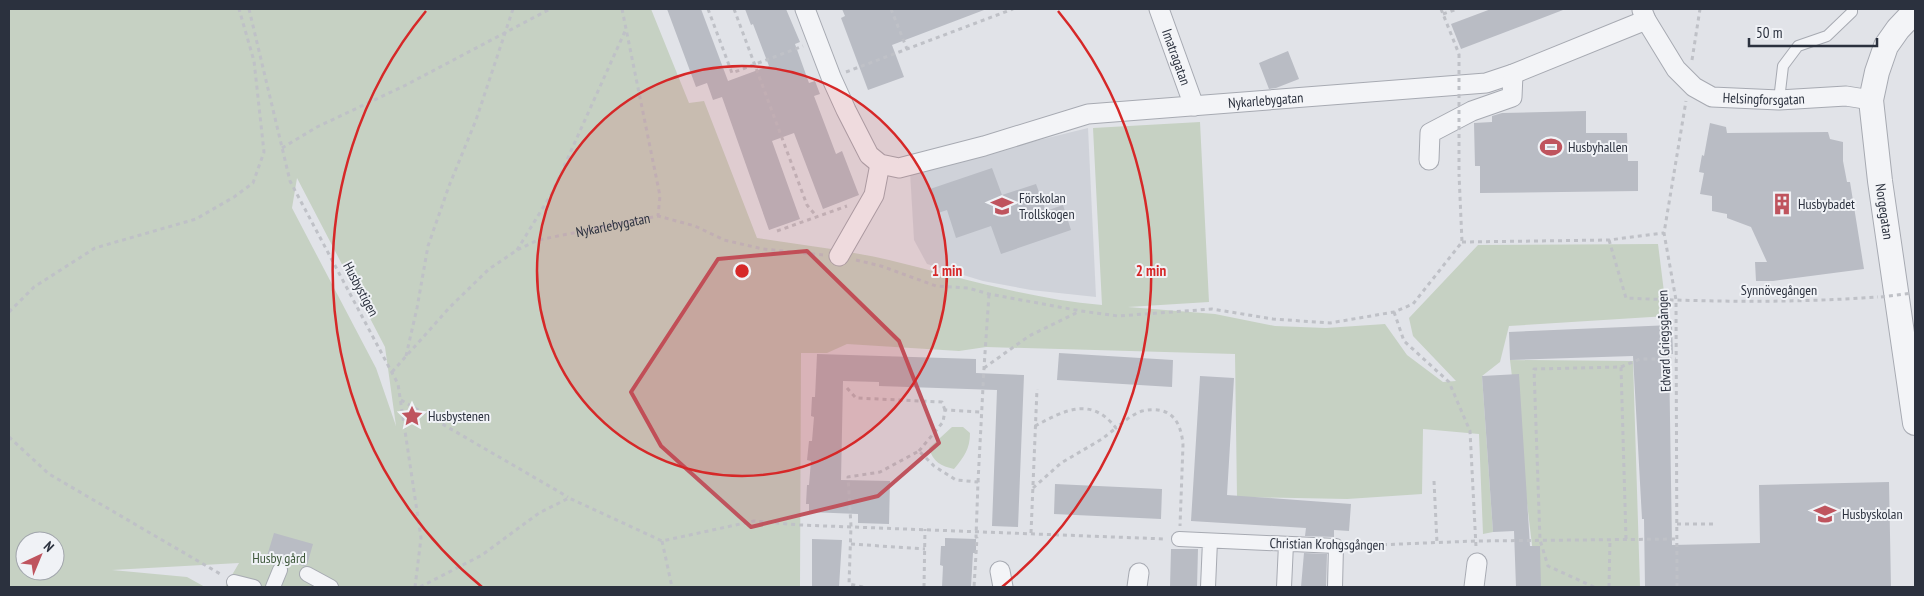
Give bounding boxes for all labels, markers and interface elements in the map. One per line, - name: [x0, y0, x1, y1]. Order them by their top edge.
- scale bar: [1749, 15, 1876, 47]
- text: 50 m: [1756, 23, 1782, 42]
- street label: Imatragatan: [1158, 26, 1195, 88]
- street label: Nykarlebygatan: [1227, 88, 1304, 112]
- street label: Helsingforsgatan: [1722, 88, 1805, 109]
- sports icon: Husbyhallen: [1538, 134, 1564, 160]
- place label: Husbyhallen: [1568, 138, 1628, 156]
- street label: Norgegatan: [1871, 182, 1897, 241]
- place label: Förskolan Trollskogen: [1019, 189, 1075, 223]
- building icon: Husbybadet: [1769, 191, 1795, 217]
- school or university icon: Förskolan Trollskogen: [989, 193, 1015, 219]
- place label: Husbybadet: [1798, 195, 1855, 213]
- street label: Nykarlebygatan: [574, 209, 652, 241]
- street label: Husbystigen: [339, 259, 383, 319]
- text: 1 min: [932, 261, 962, 280]
- text: 2 min: [1136, 261, 1166, 280]
- centre of rings: [733, 262, 751, 280]
- street label: Synnövegången: [1741, 281, 1817, 299]
- street label: Edvard Griegsgången: [1653, 290, 1675, 392]
- place icon: Husbystenen: [399, 403, 425, 429]
- place label: Husbystenen: [428, 407, 490, 425]
- school or university icon: Husbyskolan: [1812, 501, 1838, 527]
- place label: Husbyskolan: [1842, 505, 1903, 523]
- north arrow: [15, 531, 65, 581]
- street label: Christian Krohgsgången: [1269, 534, 1385, 554]
- text: N: [40, 538, 58, 556]
- park label: Husby gård: [252, 549, 306, 567]

